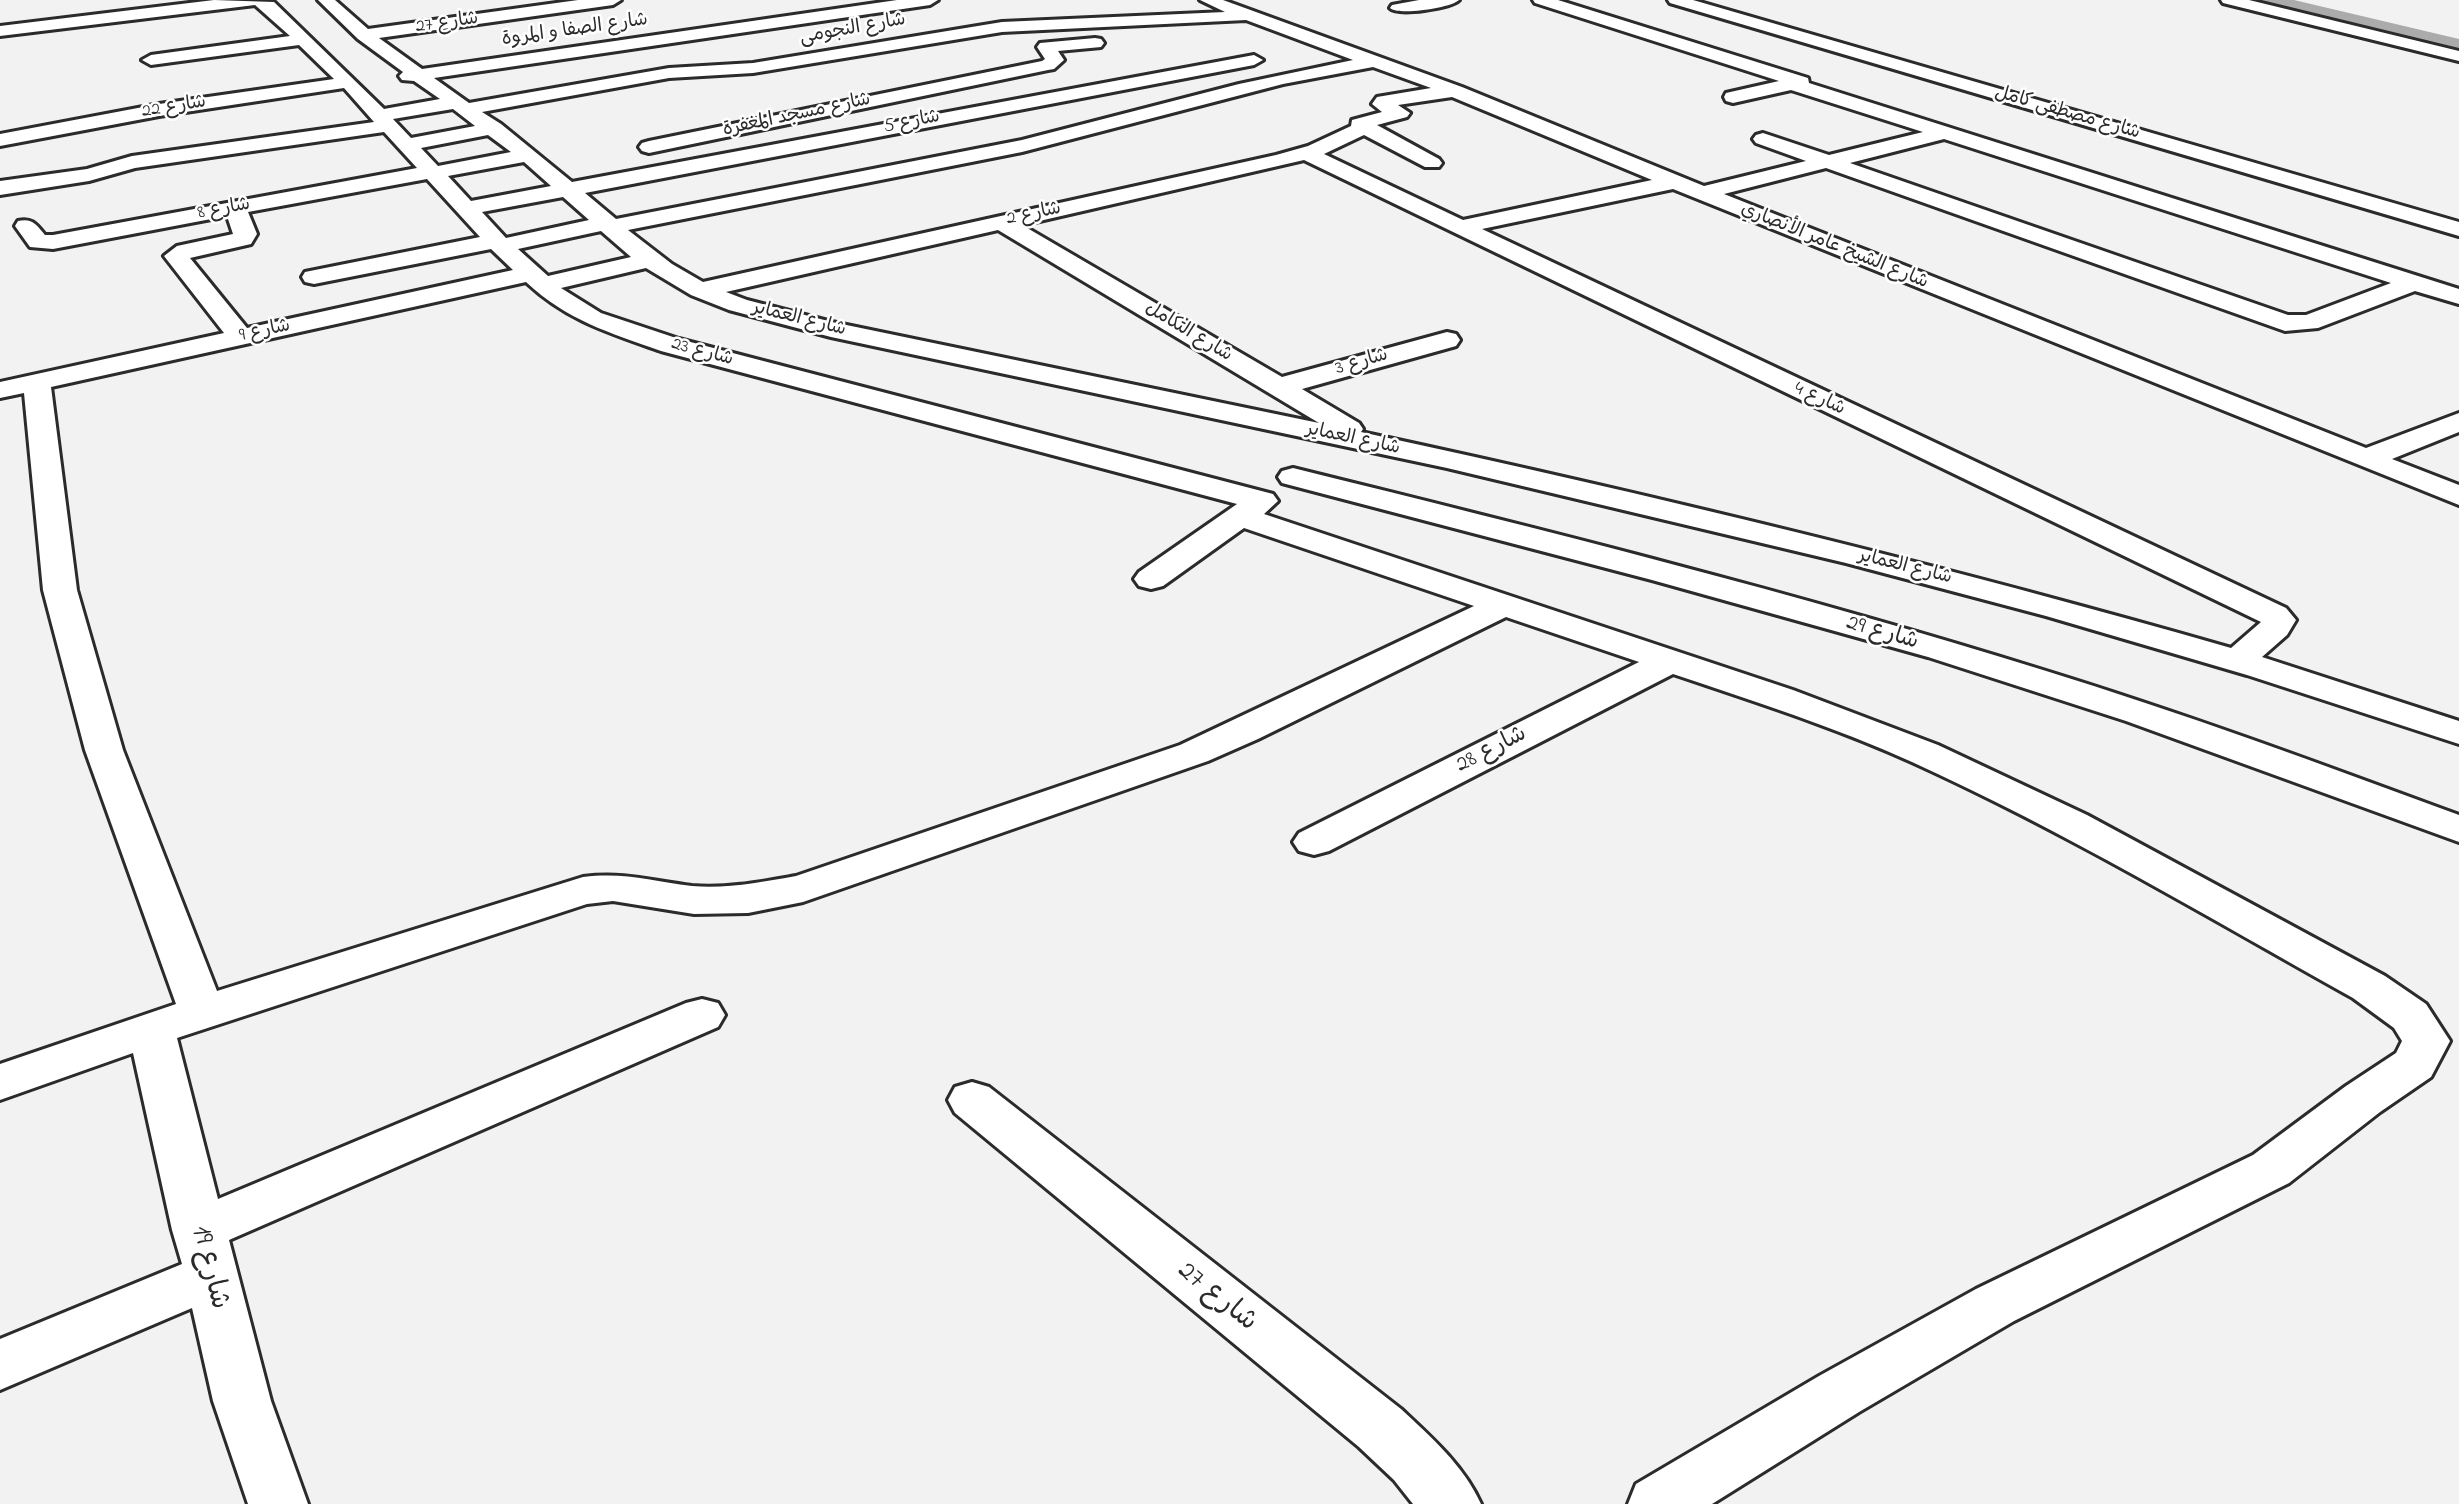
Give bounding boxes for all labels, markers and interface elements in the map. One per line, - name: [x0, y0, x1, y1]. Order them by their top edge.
- street label: شارع 27: [414, 8, 480, 40]
- street label: شارع الصفا و المروة: [501, 9, 649, 53]
- street label: شارع النجومى: [798, 9, 908, 51]
- street label: شارع مصطفى كامل: [1992, 82, 2142, 146]
- street label: شارع مسجد المغفرة: [721, 89, 873, 143]
- street label: شارع 22: [140, 92, 208, 124]
- street label: شارع 5: [882, 106, 942, 140]
- street label: شارع 8: [196, 194, 252, 226]
- street label: شارع 2: [1005, 198, 1063, 232]
- street label: شارع الشيخ عامر الأنصاري: [1737, 199, 1931, 295]
- street label: شارع العماير: [750, 297, 848, 343]
- street label: شارع التكامل: [1140, 298, 1236, 368]
- street label: شارع 9: [237, 315, 293, 349]
- street label: شارع 23: [669, 334, 735, 372]
- street label: شارع 3: [1333, 345, 1391, 381]
- street label: شارع 4: [1790, 378, 1848, 422]
- street label: شارع العماير: [1304, 419, 1402, 461]
- street label: شارع العماير: [1856, 545, 1954, 591]
- street label: شارع 29: [1843, 611, 1921, 657]
- street label: شارع 28: [1452, 722, 1532, 780]
- street label: شارع 19: [181, 1223, 235, 1313]
- street label: شارع 27: [1169, 1256, 1263, 1340]

